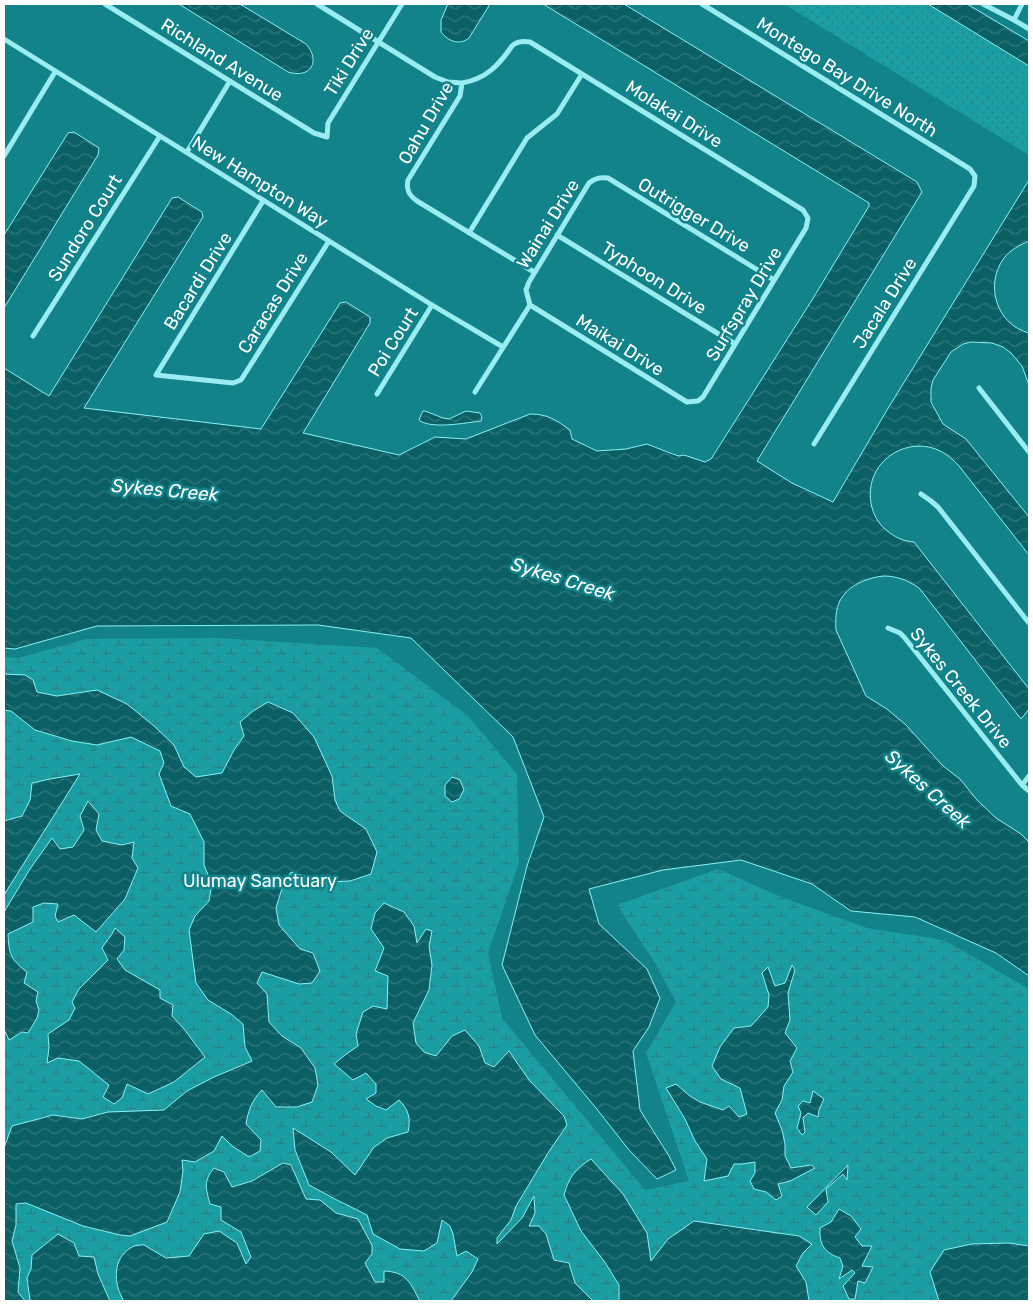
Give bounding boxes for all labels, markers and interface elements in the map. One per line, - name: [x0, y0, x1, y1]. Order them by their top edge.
- street label: Montego Bay Drive North: [753, 12, 941, 142]
- street label: Richland Avenue: [157, 14, 287, 106]
- street label: Tiki Drive: [320, 24, 378, 100]
- street label: Molakai Drive: [622, 76, 726, 152]
- street label: Oahu Drive: [394, 78, 458, 168]
- street label: New Hampton Way: [188, 131, 332, 233]
- street label: Sundoro Court: [43, 170, 127, 286]
- street label: Outrigger Drive: [634, 173, 754, 257]
- street label: Wainai Drive: [512, 175, 584, 273]
- street label: Bacardi Drive: [159, 228, 237, 334]
- street label: Typhoon Drive: [597, 237, 711, 319]
- street label: Surfspray Drive: [701, 243, 787, 365]
- street label: Caracas Drive: [233, 248, 313, 358]
- street label: Jacala Drive: [848, 253, 922, 353]
- street label: Poi Court: [363, 303, 423, 381]
- street label: Maikai Drive: [572, 309, 668, 381]
- water label: Sykes Creek: [110, 474, 220, 506]
- water label: Sykes Creek: [508, 552, 618, 606]
- street label: Sykes Creek Drive: [905, 623, 1017, 753]
- water label: Sykes Creek: [880, 745, 976, 834]
- park label: Ulumay Sanctuary: [183, 870, 337, 892]

